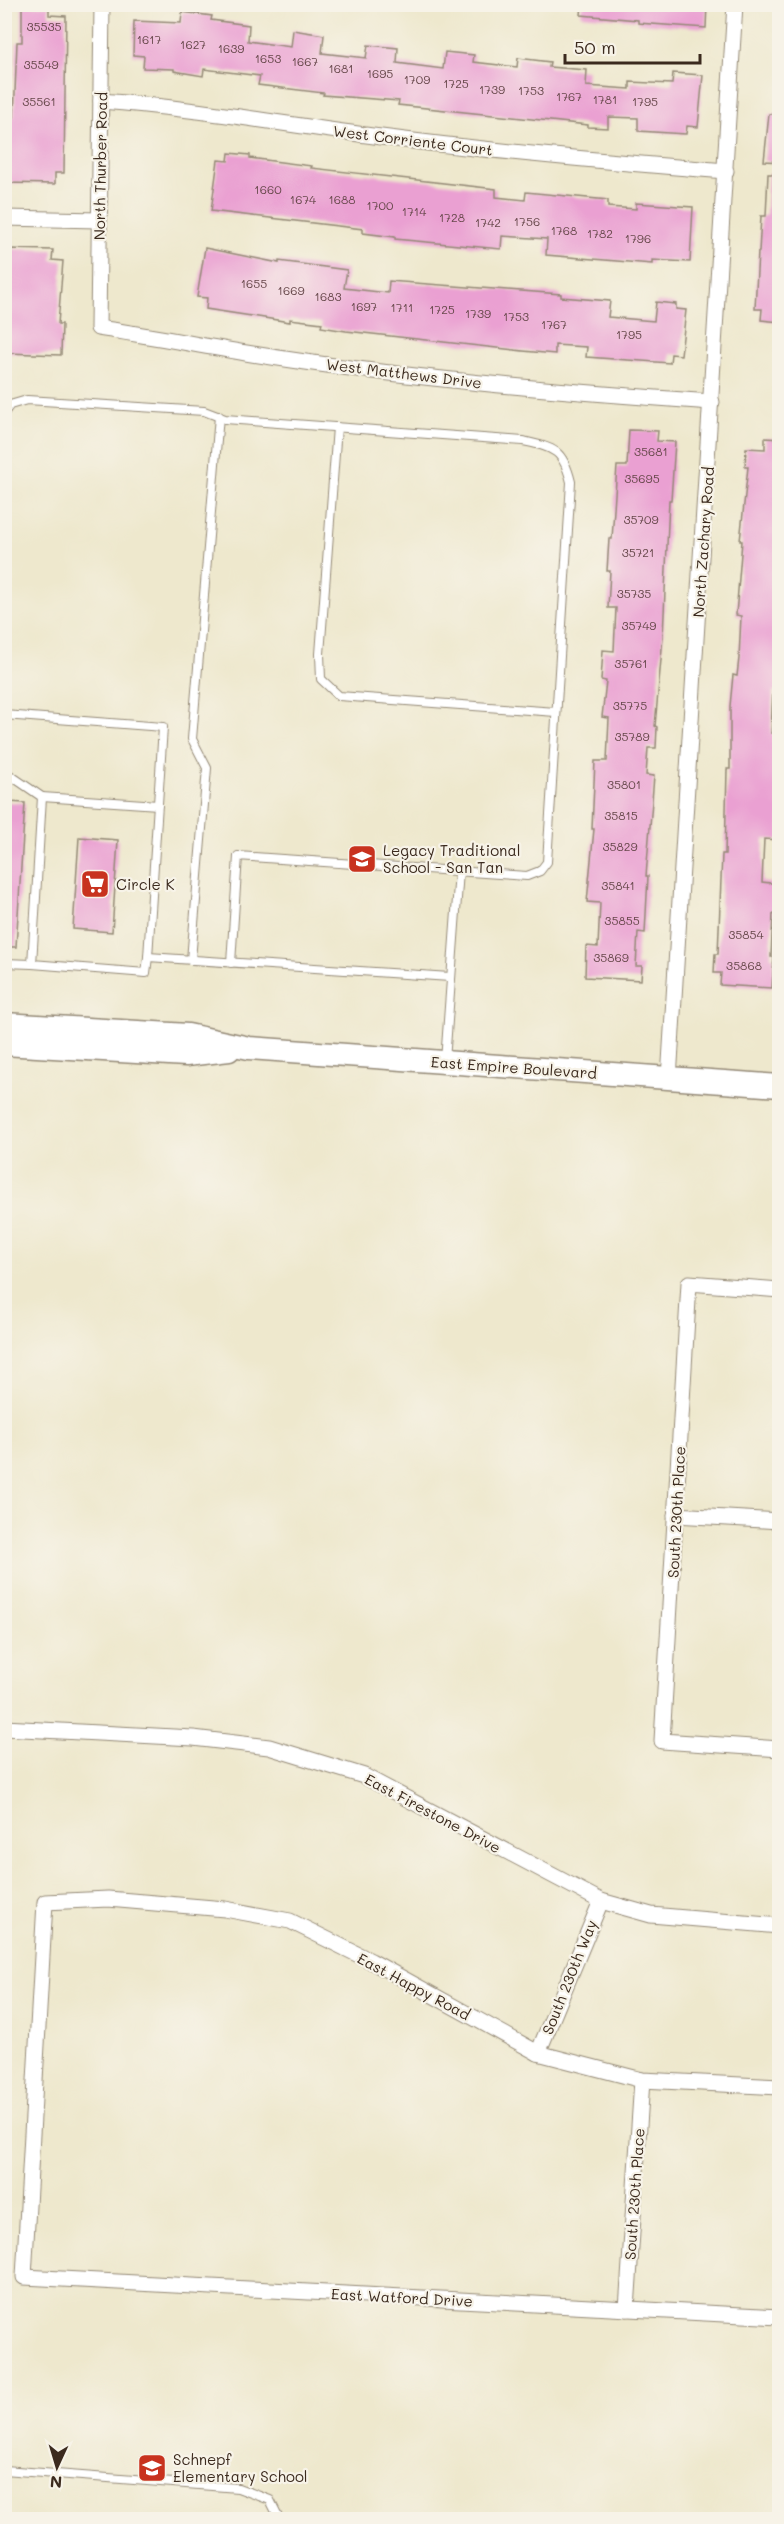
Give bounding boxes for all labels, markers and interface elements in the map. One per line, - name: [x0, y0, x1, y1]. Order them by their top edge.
- house number: 35535: [26, 18, 62, 34]
- scale bar: [565, 27, 700, 65]
- house number: 1617: [137, 31, 162, 47]
- text: 50 m: [574, 35, 616, 59]
- house number: 1627: [180, 36, 206, 52]
- house number: 1639: [218, 40, 244, 56]
- house number: 1653: [255, 50, 281, 66]
- house number: 1667: [292, 53, 319, 69]
- house number: 35549: [23, 56, 59, 72]
- house number: 1681: [328, 60, 354, 76]
- house number: 1695: [367, 65, 393, 81]
- house number: 1709: [404, 71, 430, 87]
- house number: 1725: [443, 75, 469, 91]
- house number: 1739: [479, 81, 505, 97]
- house number: 1753: [518, 82, 544, 98]
- house number: 1767: [556, 88, 582, 104]
- house number: 1781: [593, 91, 617, 107]
- street label: North Thurber Road: [89, 92, 111, 240]
- house number: 35561: [22, 93, 56, 109]
- house number: 1795: [632, 93, 658, 109]
- street label: West Corriente Court: [332, 120, 494, 160]
- house number: 1660: [254, 181, 282, 197]
- house number: 1674: [290, 191, 316, 207]
- house number: 1688: [328, 191, 356, 207]
- house number: 1700: [367, 197, 394, 213]
- house number: 1714: [402, 203, 426, 219]
- house number: 1728: [439, 209, 465, 225]
- house number: 1756: [514, 213, 540, 229]
- house number: 1742: [475, 214, 501, 230]
- house number: 1768: [551, 222, 577, 238]
- house number: 1782: [587, 225, 613, 241]
- house number: 1796: [625, 230, 651, 246]
- house number: 1655: [241, 275, 267, 291]
- house number: 1669: [278, 282, 304, 298]
- house number: 1683: [315, 288, 341, 304]
- house number: 1697: [351, 298, 378, 314]
- house number: 1711: [391, 299, 413, 315]
- house number: 1725: [429, 301, 455, 317]
- house number: 1739: [465, 305, 491, 321]
- house number: 1753: [503, 308, 529, 324]
- house number: 1767: [541, 316, 567, 332]
- house number: 1795: [616, 326, 642, 342]
- street label: West Matthews Drive: [325, 354, 483, 392]
- house number: 35681: [634, 443, 668, 459]
- street label: North Zachary Road: [688, 466, 718, 618]
- house number: 35695: [624, 470, 660, 486]
- house number: 35709: [623, 511, 659, 527]
- house number: 35721: [622, 544, 654, 560]
- house number: 35735: [617, 585, 651, 601]
- house number: 35749: [622, 617, 656, 633]
- house number: 35761: [614, 655, 648, 671]
- house number: 35775: [613, 697, 647, 713]
- house number: 35789: [614, 728, 650, 744]
- house number: 35801: [607, 776, 641, 792]
- house number: 35815: [604, 807, 638, 823]
- house number: 35829: [602, 838, 638, 854]
- place label: Legacy Traditional School - San Tan: [383, 840, 521, 877]
- school or university icon: Legacy Traditional School - San Tan: [346, 843, 378, 875]
- supermarket icon: Circle K: [79, 868, 111, 900]
- place label: Circle K: [116, 874, 175, 894]
- house number: 35841: [601, 877, 635, 893]
- house number: 35855: [604, 912, 640, 928]
- house number: 35854: [728, 926, 764, 942]
- house number: 35869: [593, 949, 629, 965]
- house number: 35868: [726, 957, 762, 973]
- street label: East Empire Boulevard: [430, 1051, 598, 1083]
- street label: South 230th Place: [663, 1446, 689, 1578]
- street label: East Firestone Drive: [362, 1769, 504, 1857]
- street label: South 230th Way: [537, 1917, 601, 2037]
- street label: East Happy Road: [354, 1948, 474, 2024]
- street label: South 230th Place: [619, 2127, 649, 2261]
- street label: East Watford Drive: [331, 2283, 473, 2311]
- north arrow: [27, 2437, 87, 2497]
- place label: Schnepf Elementary School: [173, 2449, 308, 2486]
- school or university icon: Schnepf Elementary School: [136, 2452, 168, 2484]
- text: N: [49, 2472, 63, 2493]

